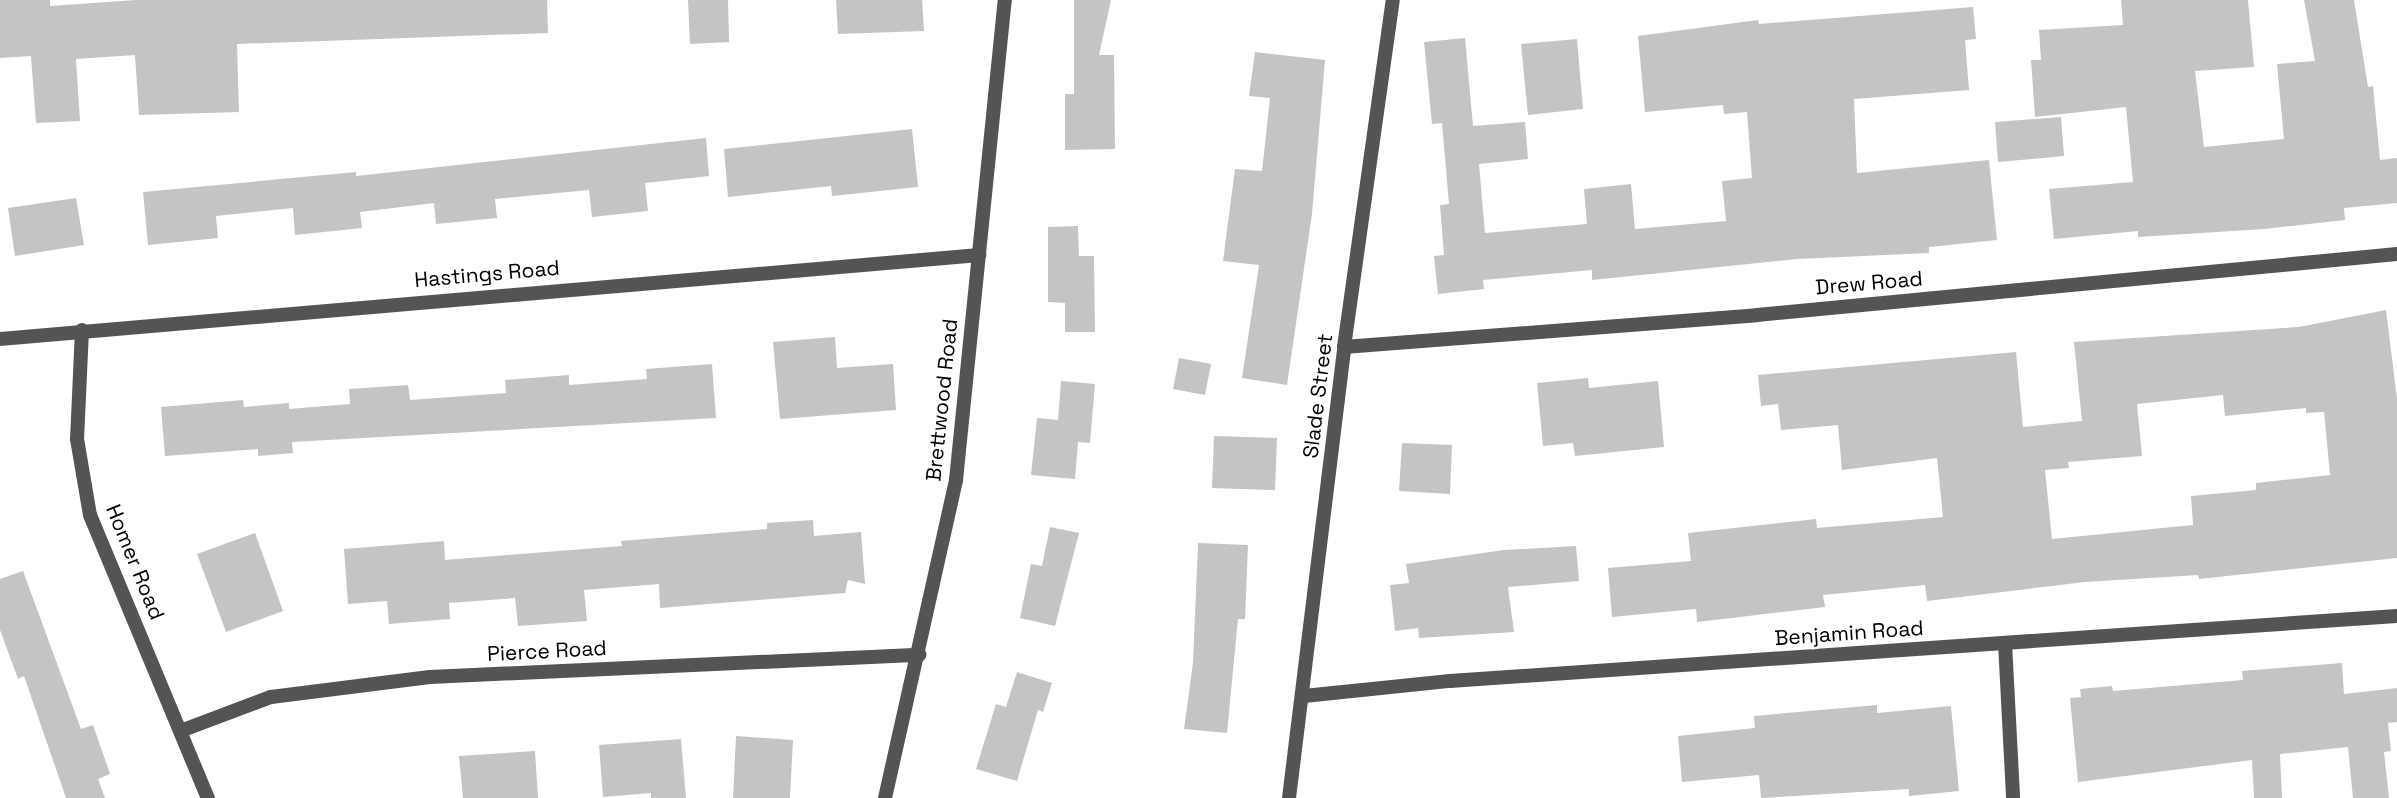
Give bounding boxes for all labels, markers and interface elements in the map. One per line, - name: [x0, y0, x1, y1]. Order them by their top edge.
- street label: Hastings Road: [413, 255, 561, 293]
- street label: Drew Road: [1814, 266, 1924, 300]
- street label: Brettwood Road: [921, 317, 963, 483]
- street label: Slade Street: [1298, 332, 1338, 460]
- street label: Homer Road: [100, 501, 170, 623]
- street label: Benjamin Road: [1774, 615, 1924, 651]
- street label: Pierce Road: [487, 635, 607, 667]

